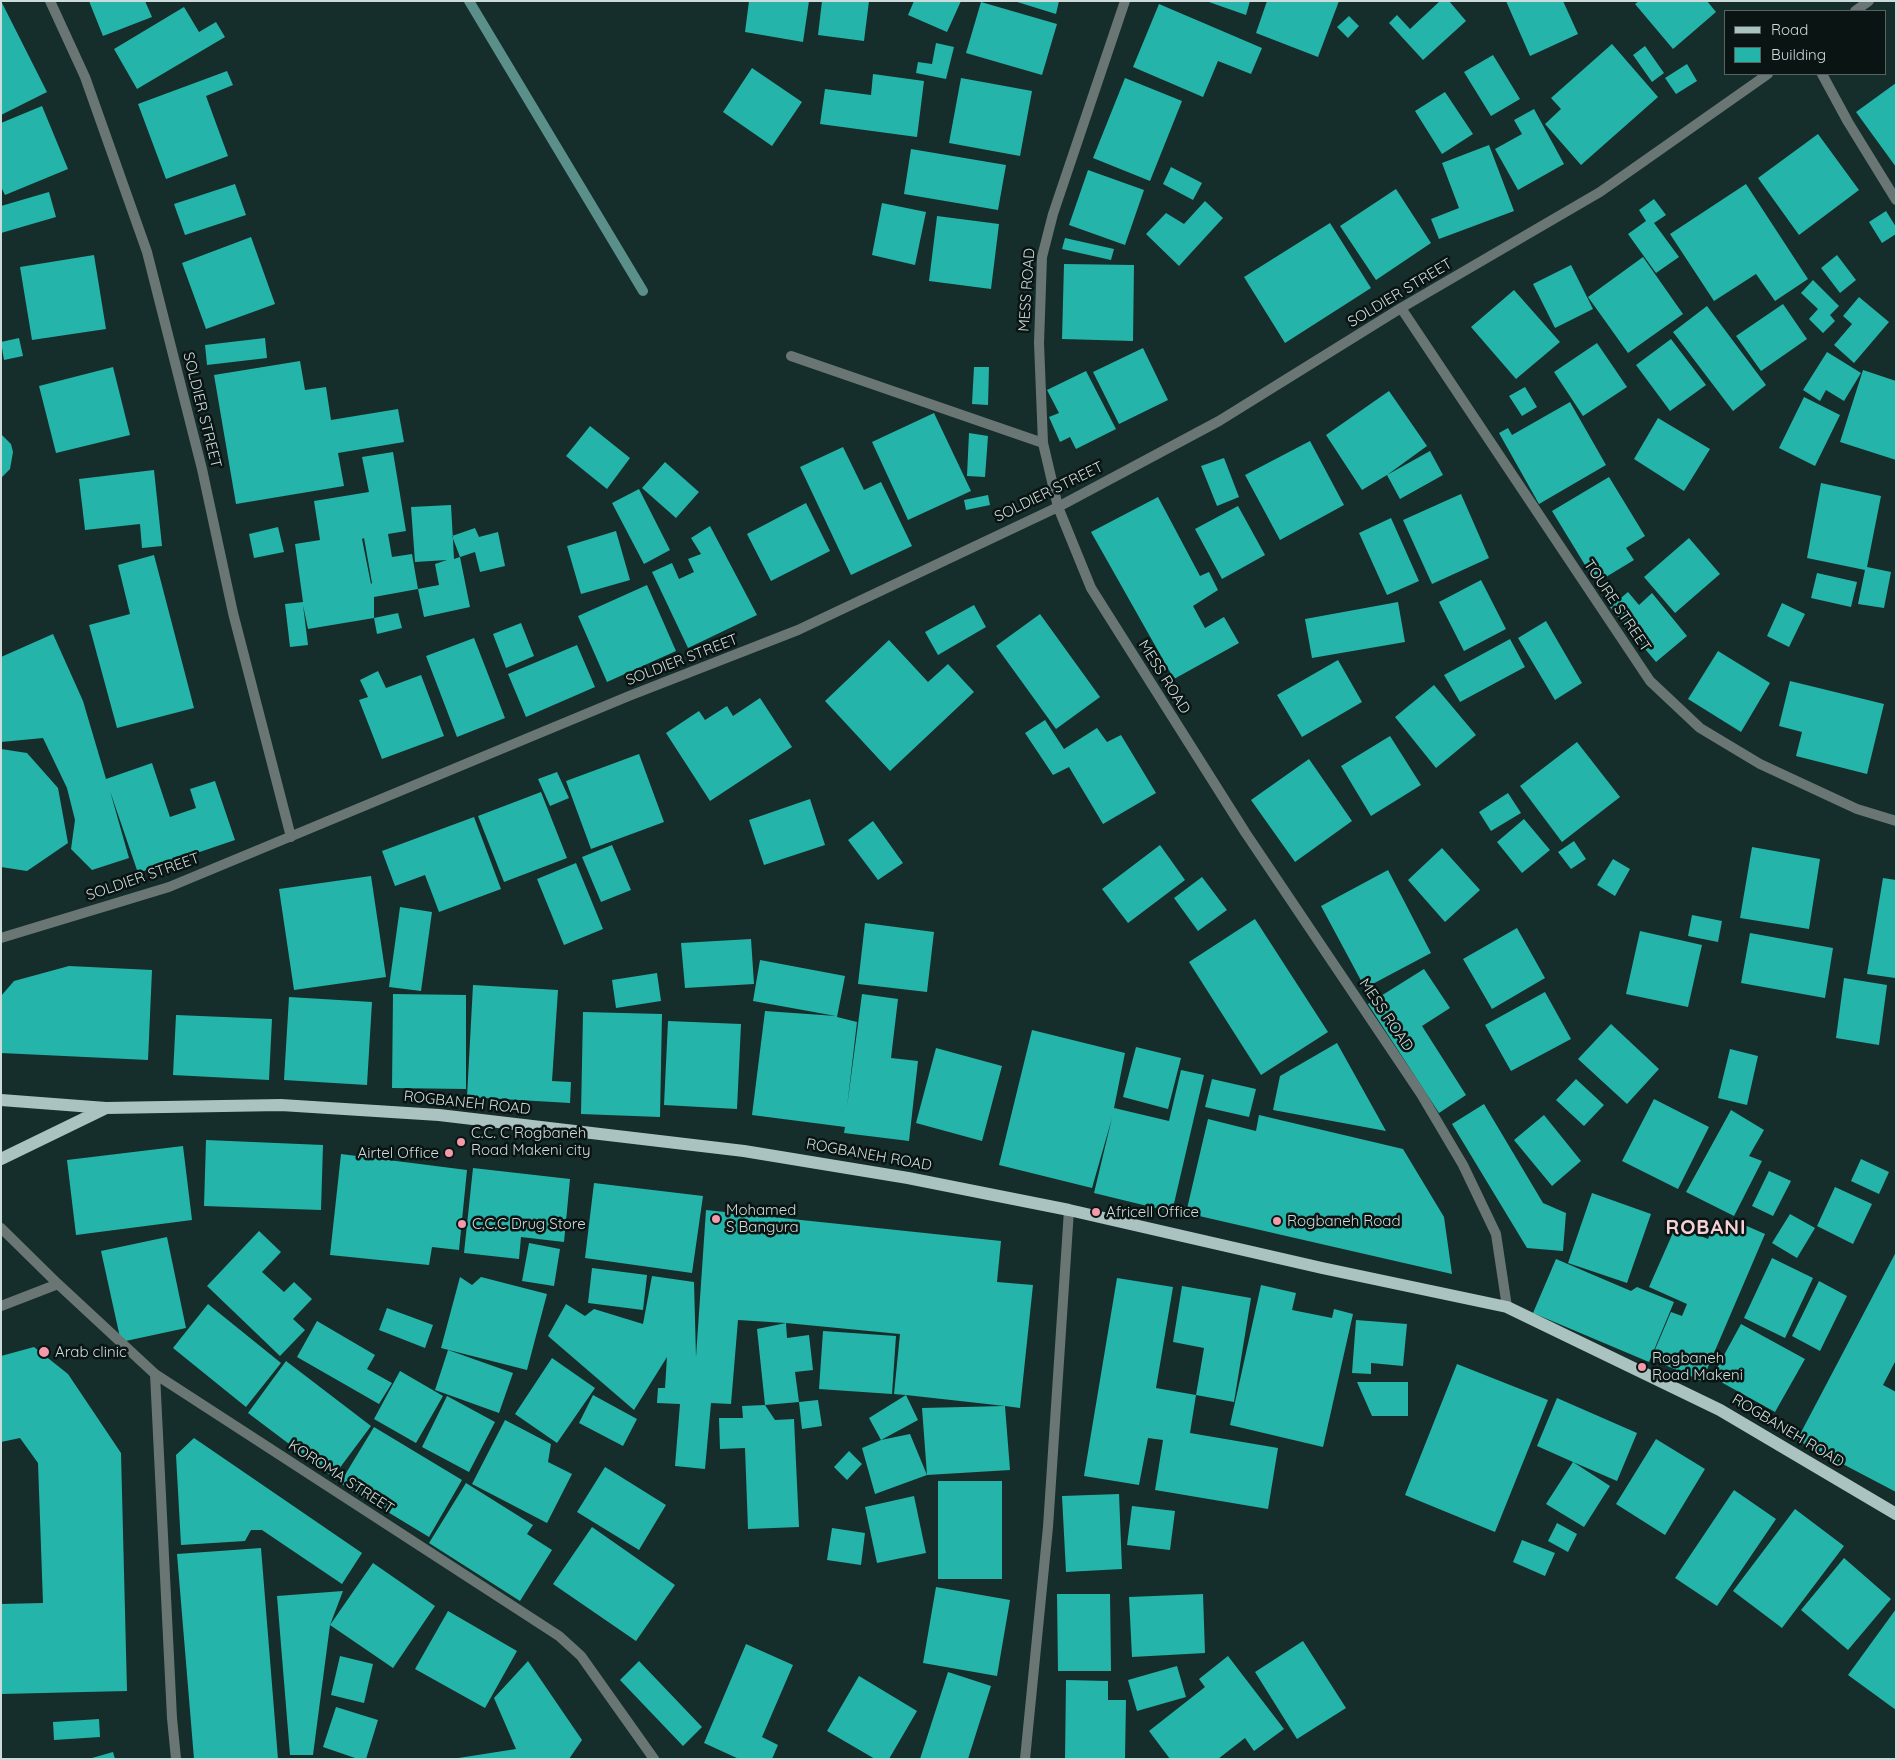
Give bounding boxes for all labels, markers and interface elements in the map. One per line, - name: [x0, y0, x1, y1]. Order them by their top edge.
- legend: [1724, 10, 1887, 75]
- text: Road: [1771, 20, 1808, 39]
- text: Building: [1771, 45, 1826, 64]
- street label: MESS ROAD: [1015, 248, 1039, 332]
- street label: SOLDIER STREET: [1344, 255, 1456, 331]
- street label: SOLDIER STREET: [179, 350, 225, 470]
- street label: SOLDIER STREET: [992, 458, 1106, 526]
- street label: TOURE STREET: [1580, 557, 1654, 655]
- street label: SOLDIER STREET: [623, 630, 741, 690]
- street label: MESS ROAD: [1134, 637, 1194, 717]
- street label: SOLDIER STREET: [84, 849, 202, 905]
- street label: MESS ROAD: [1355, 975, 1417, 1055]
- street label: ROGBANEH ROAD: [403, 1087, 531, 1119]
- place label: C.C. C Rogbaneh Road Makeni city: [471, 1124, 591, 1159]
- street label: ROGBANEH ROAD: [805, 1135, 933, 1175]
- marker: C.C. C Rogbaneh Road Makeni city: [455, 1136, 467, 1148]
- place label: Airtel Office: [358, 1144, 439, 1162]
- marker: Airtel Office: [443, 1147, 455, 1159]
- place label: Mohamed S Bangura: [726, 1201, 799, 1236]
- place label: Africell Office: [1106, 1203, 1199, 1221]
- marker: Africell Office: [1090, 1206, 1102, 1218]
- place label: Rogbaneh Road: [1287, 1212, 1401, 1230]
- marker: Mohamed S Bangura: [710, 1213, 722, 1225]
- place label: C.C.C Drug Store: [472, 1215, 586, 1233]
- marker: Rogbaneh Road: [1271, 1215, 1283, 1227]
- district label: ROBANI: [1665, 1216, 1747, 1240]
- marker: C.C.C Drug Store: [456, 1218, 468, 1230]
- place label: Arab clinic: [55, 1343, 127, 1361]
- marker: Arab clinic: [37, 1345, 51, 1359]
- place label: Rogbaneh Road Makeni: [1652, 1349, 1743, 1384]
- marker: Rogbaneh Road Makeni: [1636, 1361, 1648, 1373]
- street label: ROGBANEH ROAD: [1729, 1390, 1847, 1472]
- street label: KOROMA STREET: [285, 1436, 397, 1518]

